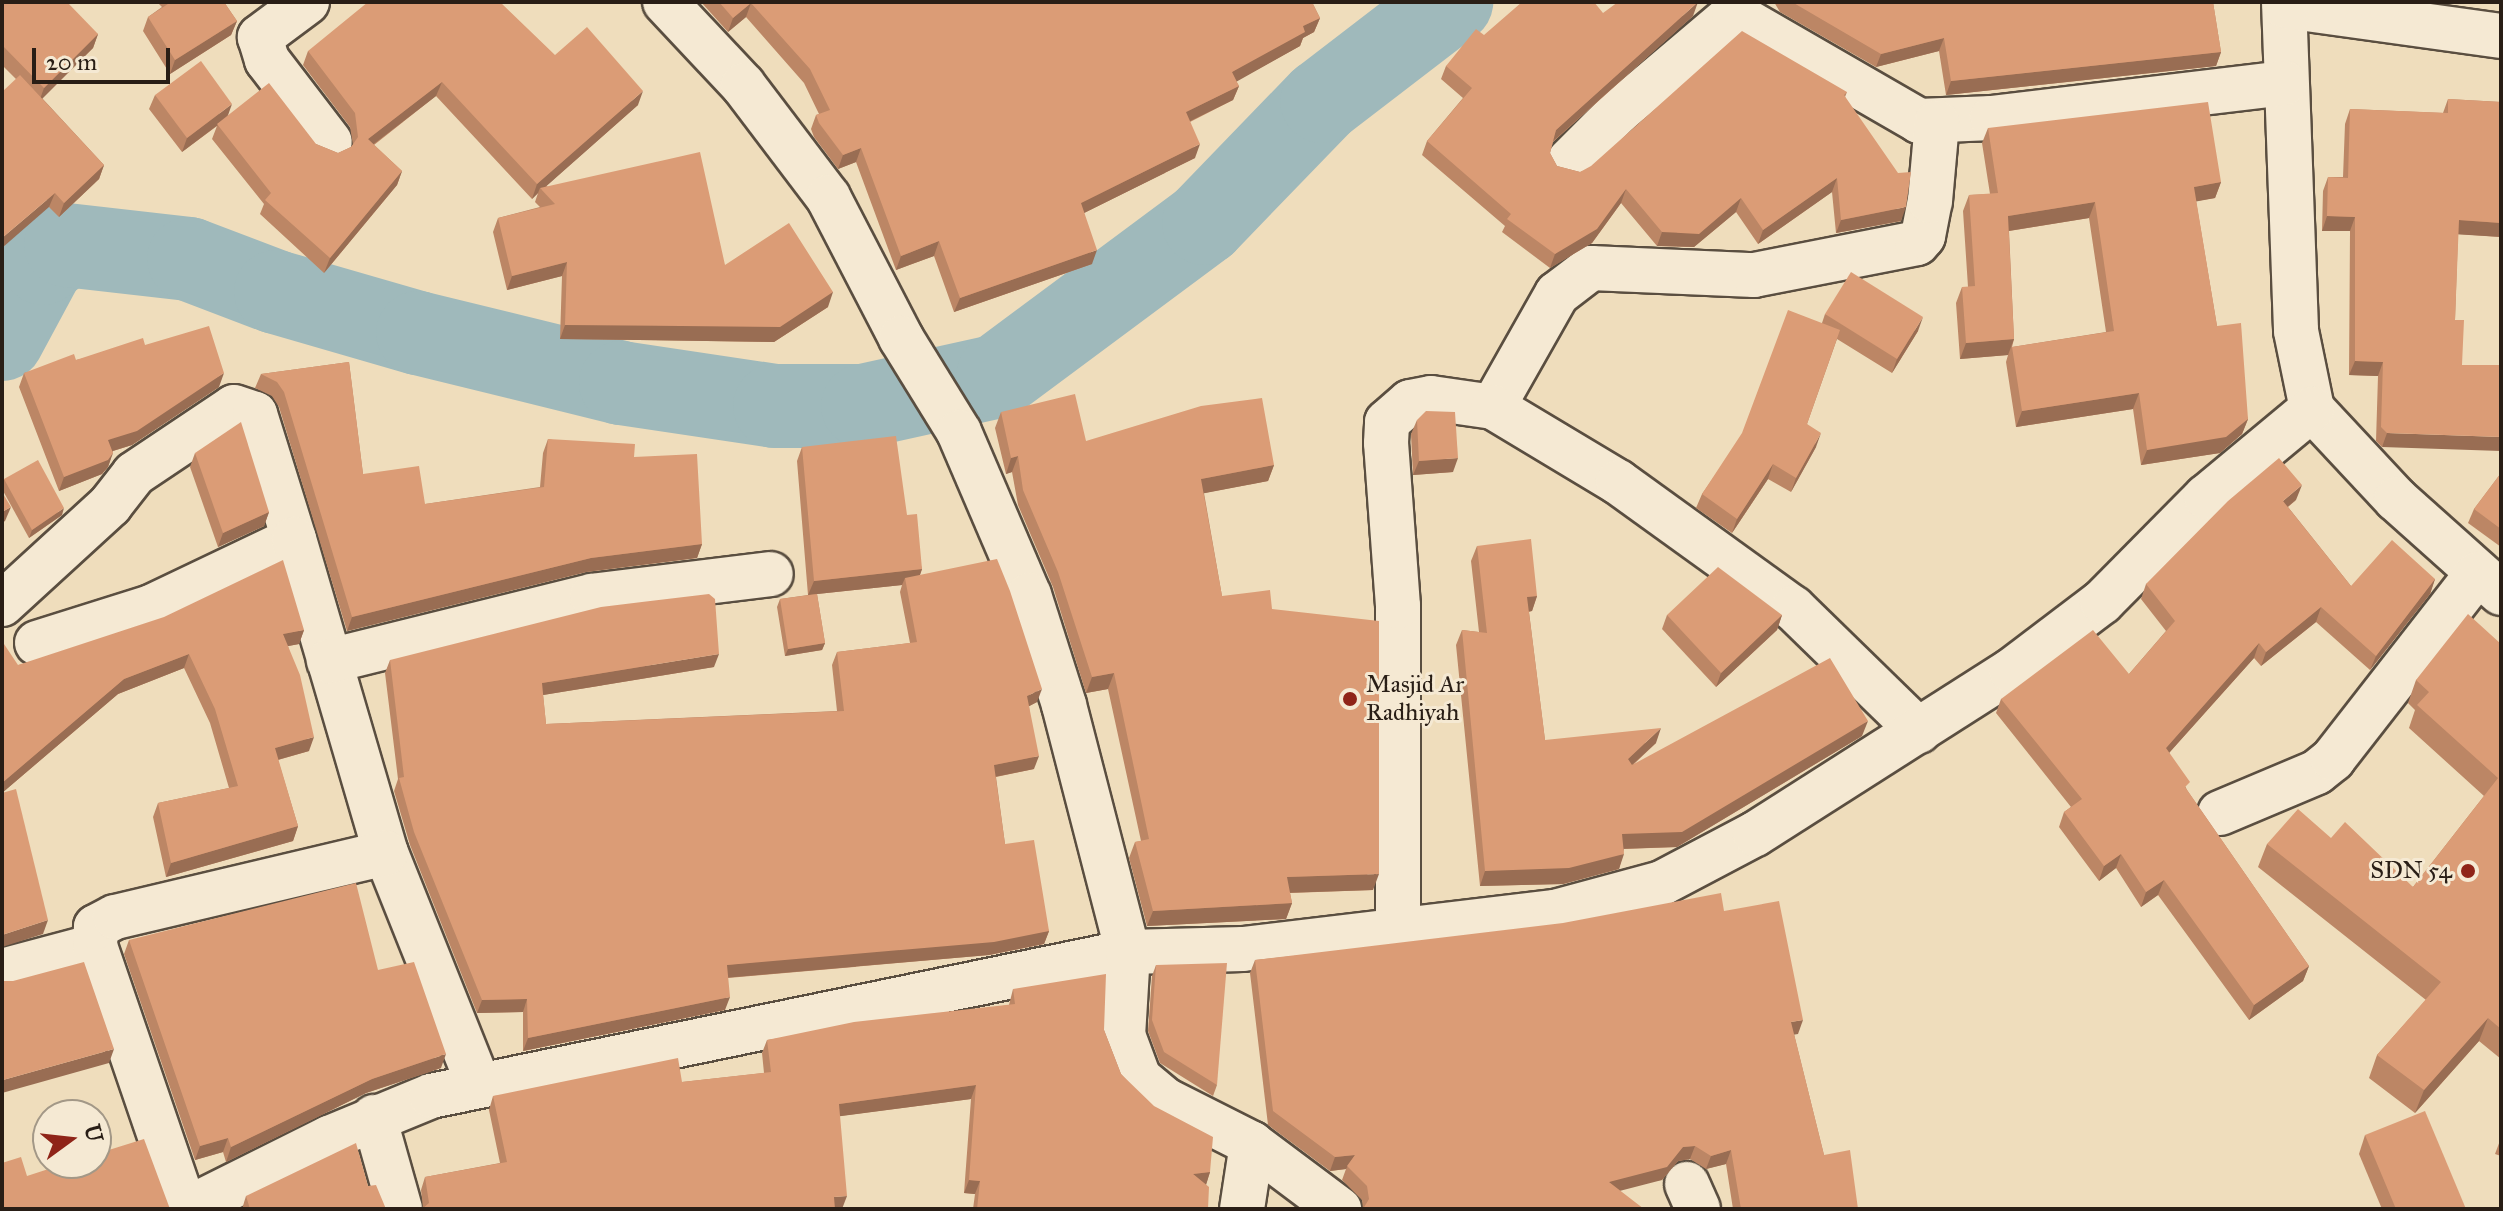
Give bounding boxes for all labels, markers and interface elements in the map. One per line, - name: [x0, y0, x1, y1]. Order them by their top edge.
- scale bar: [36, 32, 174, 82]
- text: 20 m: [46, 47, 97, 77]
- place label: Masjid Ar Radhiyah: [1366, 671, 1464, 727]
- marker: Masjid Ar Radhiyah: [1341, 690, 1359, 708]
- place label: SDN 54: [2370, 857, 2452, 885]
- marker: SDN 54: [2459, 862, 2477, 880]
- north arrow: [32, 1099, 112, 1179]
- text: U: [78, 1121, 109, 1145]

